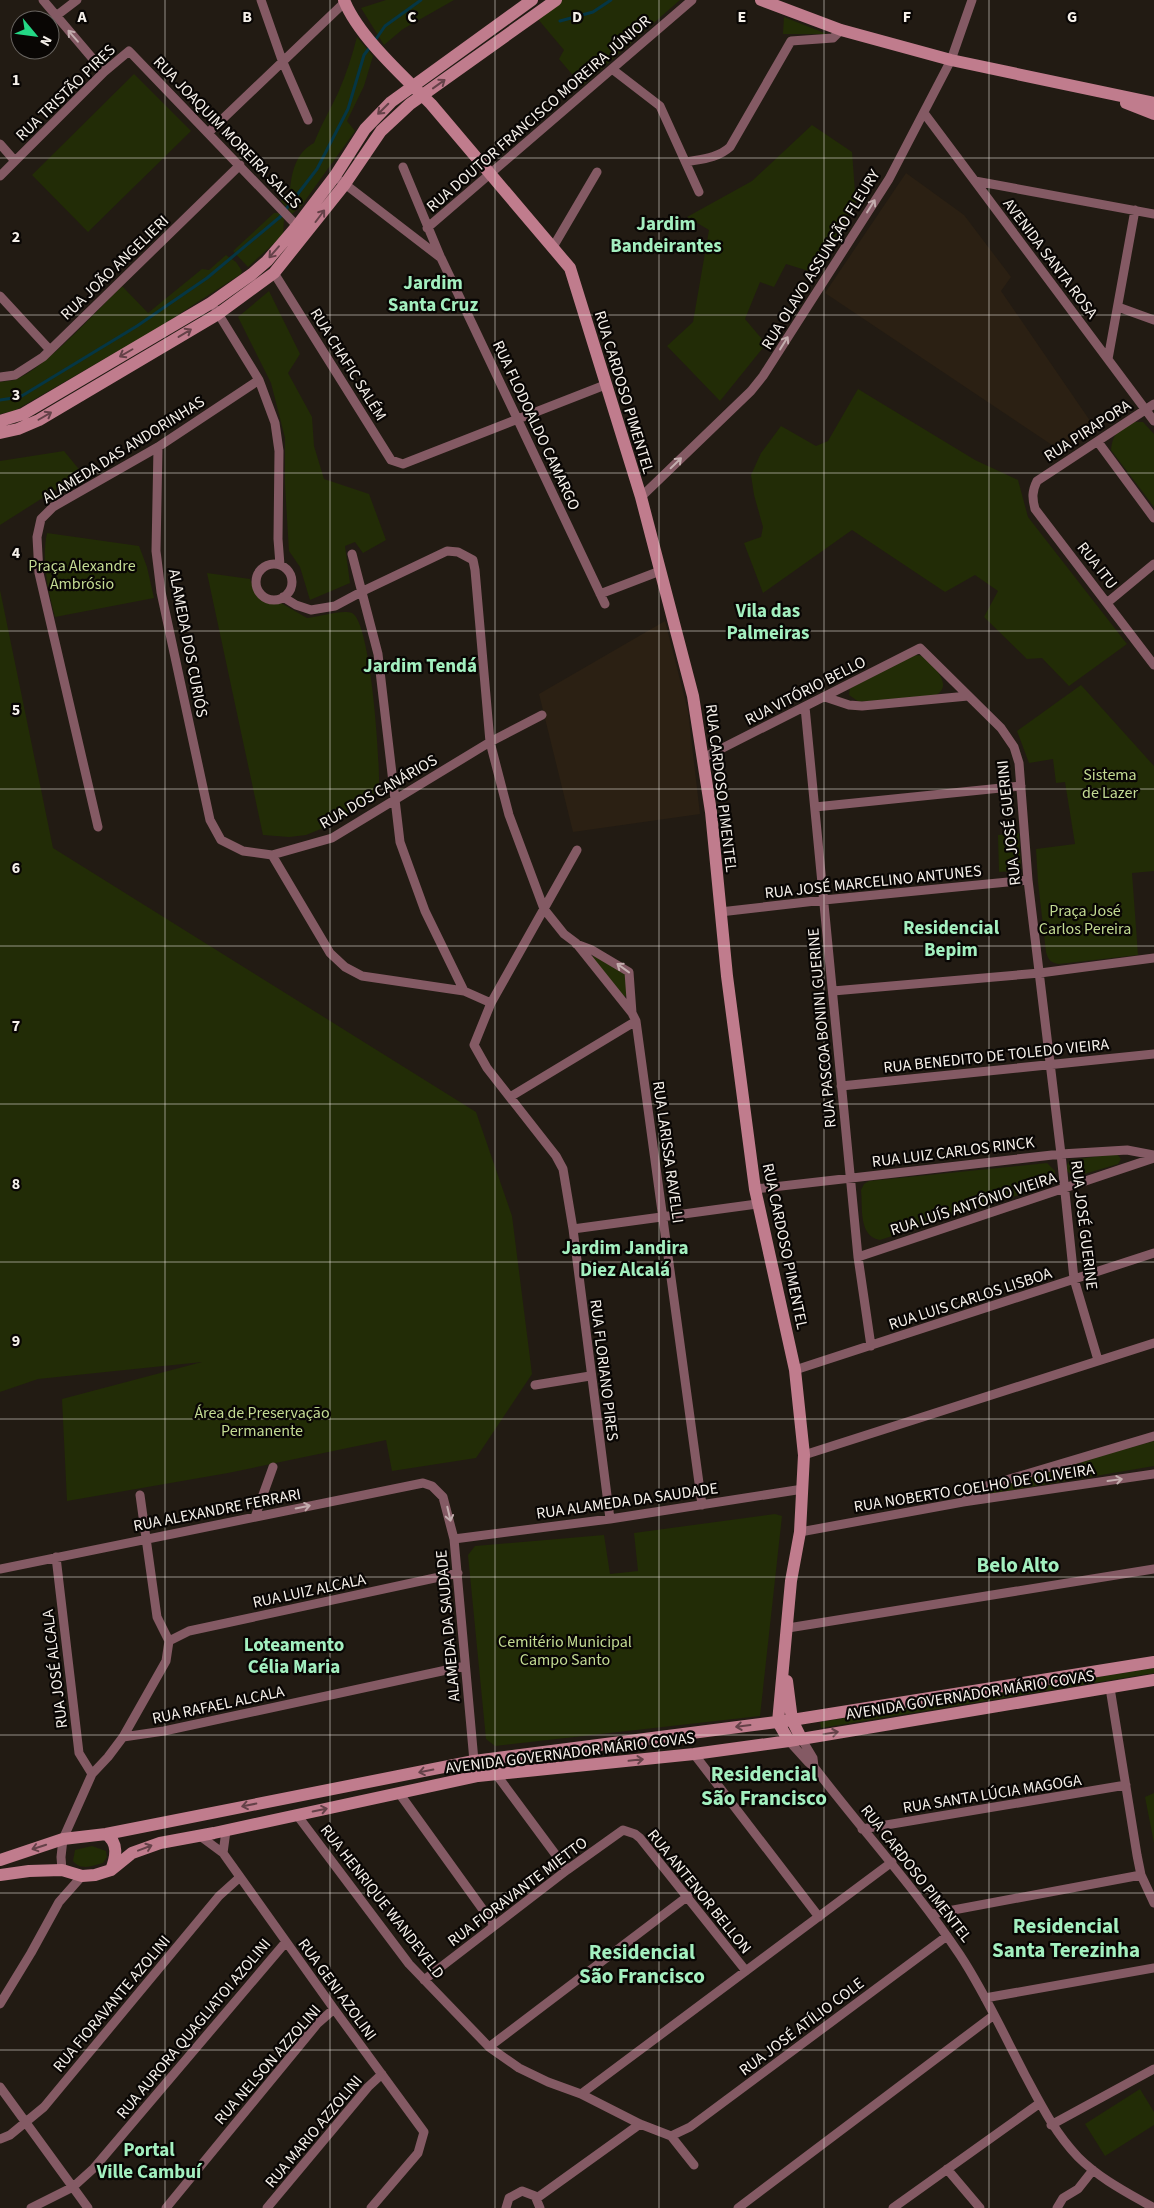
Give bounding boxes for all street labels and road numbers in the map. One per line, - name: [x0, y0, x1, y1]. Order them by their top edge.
- street label: RUA DOUTOR FRANCISCO MOREIRA JÚNIOR: [422, 10, 654, 216]
- street label: RUA TRISTÃO PIRES: [11, 39, 120, 146]
- street label: RUA JOAQUIM MOREIRA SALES: [148, 51, 306, 214]
- street label: RUA OLAVO ASSUNÇÃO FLEURY: [756, 165, 886, 354]
- street label: AVENIDA SANTA ROSA: [998, 194, 1103, 324]
- street label: RUA JOÃO ANGELIERI: [56, 210, 174, 325]
- street label: RUA CHAFIC SALÉM: [305, 304, 392, 425]
- street label: RUA CARDOSO PIMENTEL: [589, 308, 659, 477]
- street label: RUA FLODOALDO CAMARGO: [487, 337, 585, 514]
- street label: ALAMEDA DAS ANDORINHAS: [38, 391, 209, 509]
- street label: RUA PIRAPORA: [1040, 394, 1136, 467]
- street label: RUA ITU: [1072, 538, 1123, 594]
- street label: ALAMEDA DOS CURIÓS: [163, 567, 213, 719]
- street label: RUA VITÓRIO BELLO: [741, 651, 870, 731]
- street label: RUA CARDOSO PIMENTEL: [700, 703, 742, 874]
- street label: RUA DOS CANÁRIOS: [316, 749, 441, 835]
- street label: RUA JOSÉ GUERINI: [991, 759, 1027, 887]
- street label: RUA JOSÉ MARCELINO ANTUNES: [764, 860, 983, 904]
- street label: RUA PASCOA BONINI GUERINE: [802, 927, 842, 1129]
- street label: RUA BENEDITO DE TOLEDO VIEIRA: [882, 1033, 1110, 1079]
- street label: RUA LARISSA RAVELLI: [647, 1080, 689, 1225]
- street label: RUA LUIZ CARLOS RINCK: [871, 1131, 1036, 1173]
- street label: RUA JOSÉ GUERINE: [1065, 1159, 1103, 1291]
- street label: RUA CARDOSO PIMENTEL: [757, 1161, 813, 1331]
- street label: RUA LUÍS ANTÔNIO VIEIRA: [887, 1167, 1060, 1241]
- street label: RUA LUIS CARLOS LISBOA: [886, 1262, 1055, 1336]
- street label: RUA FLORIANO PIRES: [584, 1298, 624, 1442]
- street label: RUA NOBERTO COELHO DE OLIVEIRA: [852, 1458, 1096, 1518]
- street label: RUA ALAMEDA DA SAUDADE: [535, 1477, 719, 1525]
- street label: RUA ALEXANDRE FERRARI: [132, 1483, 303, 1537]
- street label: ALAMEDA DA SAUDADE: [430, 1549, 466, 1703]
- street label: RUA LUIZ ALCALA: [251, 1568, 368, 1614]
- street label: RUA JOSÉ ALCALA: [37, 1608, 73, 1730]
- street label: AVENIDA GOVERNADOR MÁRIO COVAS: [844, 1664, 1096, 1725]
- street label: RUA RAFAEL ALCALA: [150, 1680, 287, 1730]
- street label: AVENIDA GOVERNADOR MÁRIO COVAS: [444, 1727, 696, 1779]
- street label: RUA SANTA LÚCIA MAGOGA: [901, 1769, 1083, 1819]
- street label: RUA CARDOSO PIMENTEL: [855, 1800, 977, 1947]
- street label: RUA HENRIQUE WANDEVELD: [315, 1820, 450, 1984]
- street label: RUA ANTENOR BELLON: [642, 1825, 756, 1959]
- street label: RUA FIORAVANTE MIETTO: [443, 1832, 592, 1952]
- street label: RUA FIORAVANTE AZOLINI: [48, 1930, 176, 2077]
- street label: RUA AURORA QUAGLIATOI AZOLINI: [112, 1934, 276, 2124]
- street label: RUA GENI AZOLINI: [293, 1934, 382, 2045]
- street label: RUA JOSÉ ATÍLIO COLE: [735, 1972, 869, 2081]
- street label: RUA NELSON AZZOLINI: [209, 2000, 326, 2129]
- street label: RUA MARIO AZZOLINI: [260, 2071, 367, 2193]

